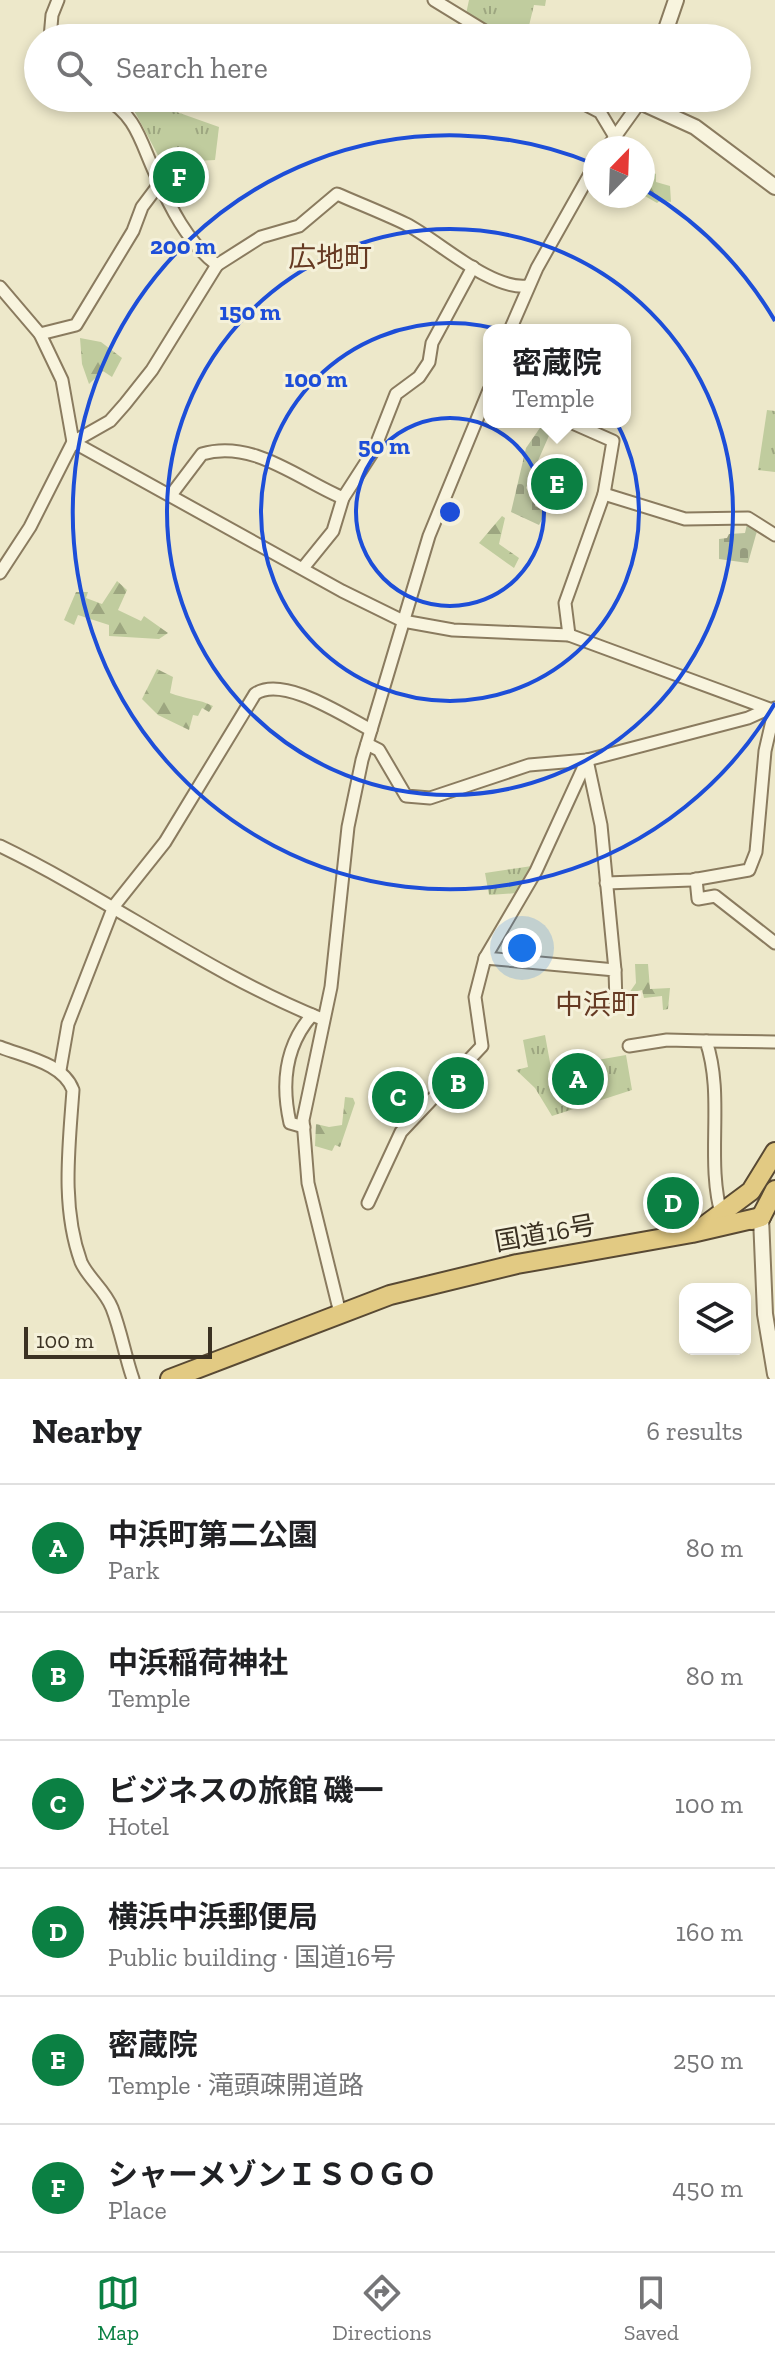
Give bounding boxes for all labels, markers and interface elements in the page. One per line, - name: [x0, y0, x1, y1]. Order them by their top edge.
- search box: [24, 24, 751, 112]
- icon: search: [52, 46, 96, 90]
- text: Search here: [116, 50, 268, 86]
- north arrow: [583, 136, 655, 208]
- pin: F: [153, 147, 205, 207]
- text: 200 m: [150, 231, 216, 260]
- district label: 広地町: [288, 241, 372, 274]
- text: 150 m: [219, 297, 281, 326]
- popup: [483, 324, 631, 428]
- text: 密蔵院: [512, 345, 602, 381]
- text: 100 m: [285, 364, 347, 393]
- text: Temple: [512, 382, 595, 414]
- text: 50 m: [358, 431, 410, 460]
- pin: E: [531, 454, 583, 514]
- centre of rings: [436, 498, 464, 526]
- your location: [502, 928, 542, 968]
- district label: 中浜町: [555, 988, 639, 1021]
- pin: A: [552, 1049, 604, 1109]
- pin: B: [432, 1053, 484, 1113]
- pin: C: [372, 1067, 424, 1127]
- pin: D: [647, 1173, 699, 1233]
- street label: 国道16号: [492, 1208, 598, 1258]
- map controls: [679, 1283, 751, 1355]
- button: layers: [679, 1283, 751, 1355]
- scale bar: [24, 1323, 212, 1359]
- text: 100 m: [36, 1327, 94, 1354]
- text: Nearby: [32, 1411, 142, 1452]
- text: 6 results: [646, 1415, 743, 1447]
- text: 中浜町第二公園: [108, 1517, 318, 1553]
- text: A: [49, 1532, 67, 1564]
- text: 80 m: [686, 1532, 743, 1564]
- text: Park: [108, 1554, 160, 1586]
- text: 中浜稲荷神社: [108, 1645, 288, 1681]
- text: B: [50, 1660, 66, 1692]
- text: 80 m: [686, 1660, 743, 1692]
- text: Temple: [108, 1682, 191, 1714]
- text: ビジネスの旅館 磯一: [108, 1773, 384, 1809]
- text: C: [50, 1788, 66, 1820]
- text: 100 m: [675, 1788, 743, 1820]
- text: Hotel: [108, 1810, 169, 1842]
- text: 横浜中浜郵便局: [108, 1899, 318, 1935]
- text: D: [49, 1916, 67, 1948]
- text: 160 m: [676, 1916, 743, 1948]
- text: Public building · 国道16号: [108, 1941, 396, 1973]
- text: 密蔵院: [108, 2027, 198, 2063]
- text: E: [50, 2044, 66, 2076]
- text: 250 m: [673, 2044, 743, 2076]
- text: Temple · 滝頭疎開道路: [108, 2069, 364, 2101]
- text: シャーメゾンＩＳＯＧＯ: [108, 2157, 437, 2193]
- text: F: [51, 2172, 65, 2204]
- text: 450 m: [672, 2172, 743, 2204]
- text: Place: [108, 2194, 167, 2226]
- tab: Map: [96, 2271, 140, 2346]
- tab: Directions: [332, 2271, 432, 2346]
- tab: Saved: [624, 2271, 679, 2346]

